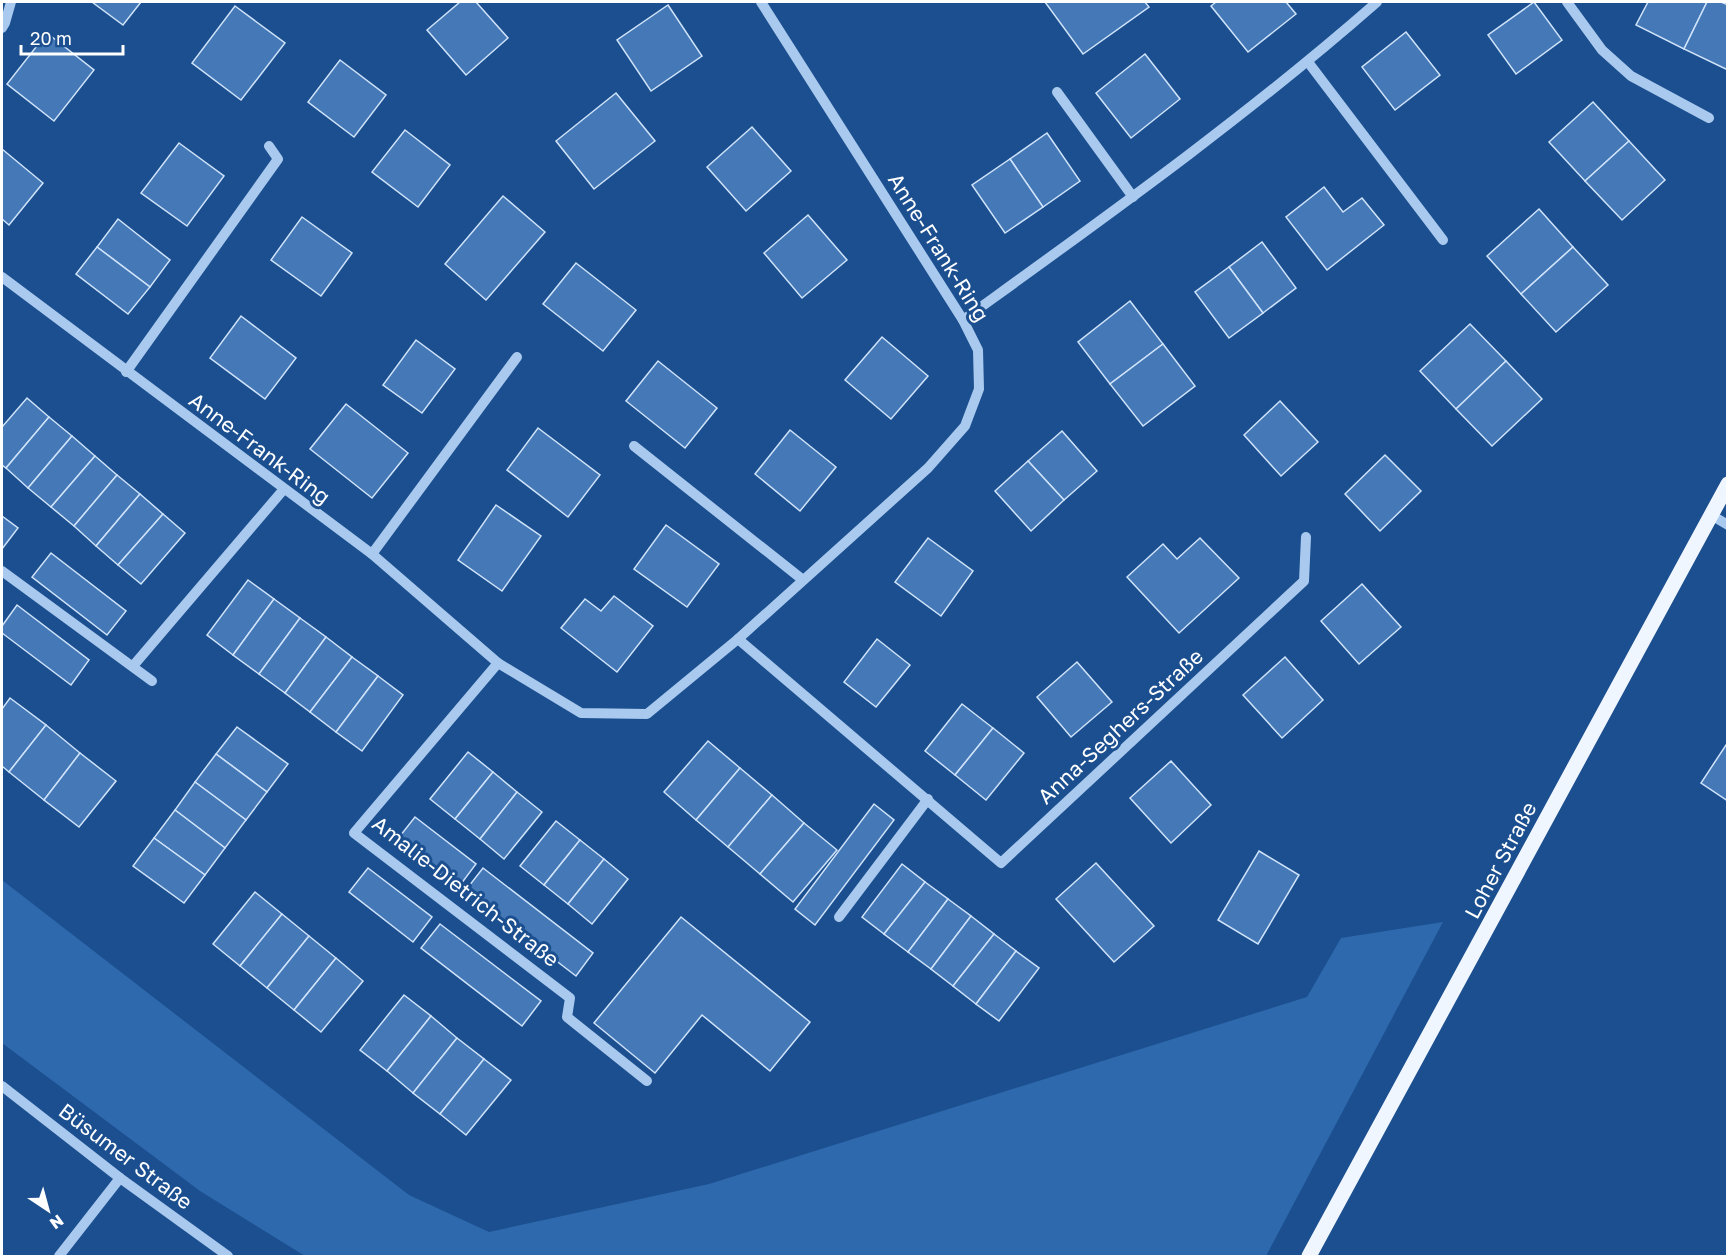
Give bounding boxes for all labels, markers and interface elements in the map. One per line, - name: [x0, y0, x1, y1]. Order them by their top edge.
- scale bar: [21, 18, 123, 56]
- text: 20 m: [30, 27, 72, 49]
- street label: Anne-Frank-Ring: [883, 168, 995, 326]
- street label: Anne-Frank-Ring: [184, 386, 336, 510]
- street label: Anna-Seghers-Straße: [1032, 643, 1208, 809]
- street label: Loher Straße: [1458, 797, 1542, 923]
- street label: Amalie-Dietrich-Straße: [367, 810, 565, 972]
- street label: Büsumer Straße: [54, 1097, 198, 1215]
- north arrow: [18, 1180, 78, 1240]
- text: N: [46, 1210, 68, 1234]

